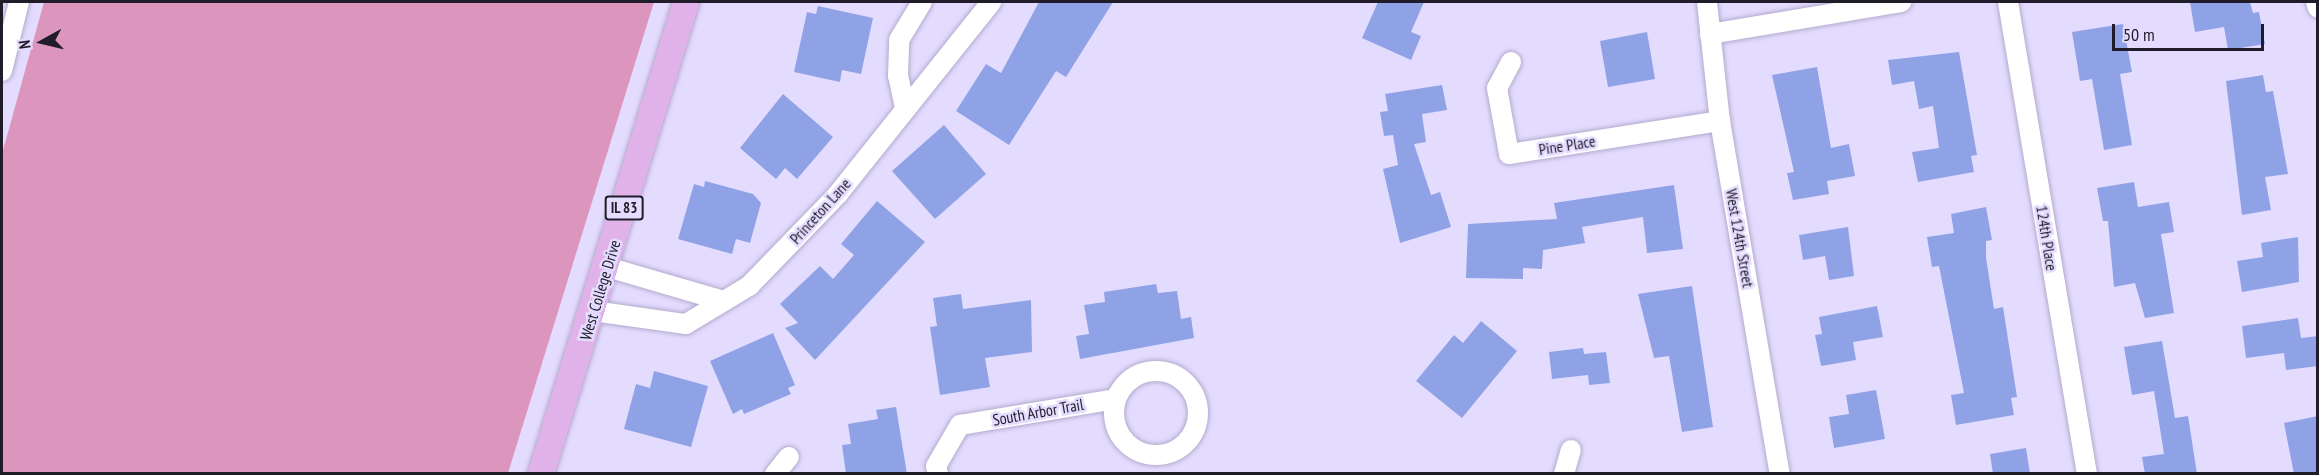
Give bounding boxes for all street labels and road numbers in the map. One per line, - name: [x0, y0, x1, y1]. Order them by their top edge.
- street label: Pine Place: [1537, 131, 1597, 159]
- street label: Princeton Lane: [786, 174, 854, 248]
- street label: West 124th Street: [1722, 187, 1758, 289]
- road number: IL 83: [603, 196, 645, 220]
- street label: 124th Place: [2032, 204, 2062, 272]
- street label: West College Drive: [576, 238, 624, 342]
- street label: South Arbor Trail: [991, 394, 1085, 430]

